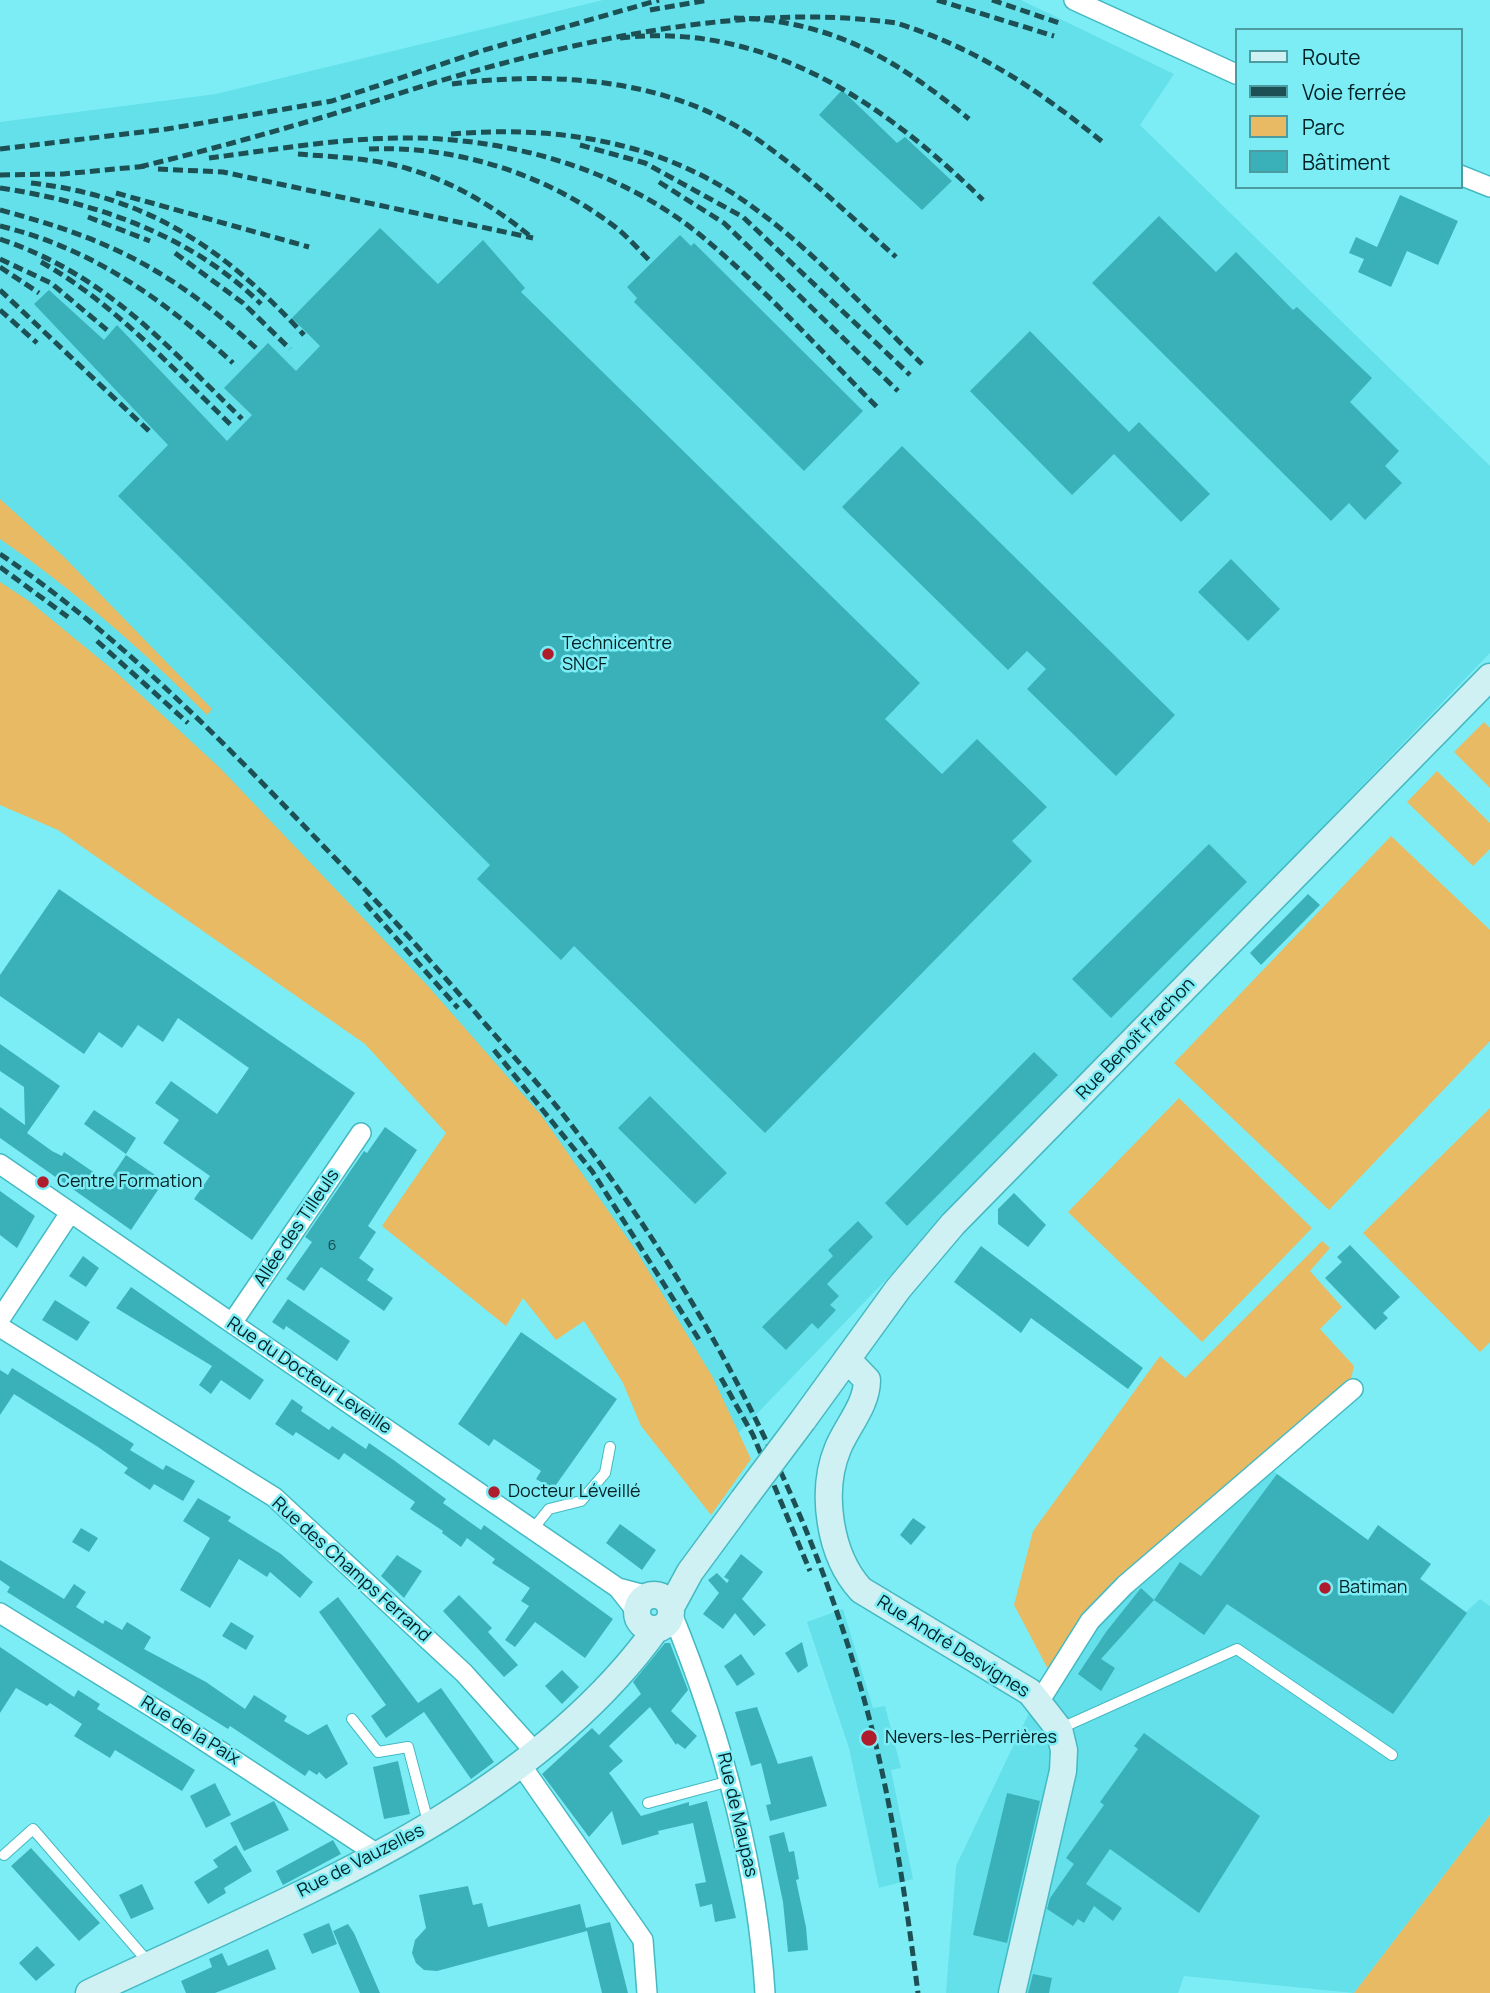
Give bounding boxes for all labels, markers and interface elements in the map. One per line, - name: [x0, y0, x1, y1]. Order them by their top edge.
- legend: [1234, 28, 1462, 189]
- text: Route: [1302, 43, 1360, 71]
- text: Voie ferrée: [1302, 78, 1406, 106]
- text: Parc: [1302, 113, 1345, 141]
- text: Bâtiment: [1302, 148, 1390, 176]
- place label: Technicentre SNCF: [562, 633, 672, 676]
- marker: Technicentre SNCF: [540, 646, 556, 662]
- street label: Rue Benoît Frachon: [1072, 974, 1200, 1104]
- street label: Allée des Tilleuls: [250, 1165, 344, 1291]
- place label: Centre Formation: [57, 1171, 202, 1193]
- marker: Centre Formation: [35, 1174, 51, 1190]
- house number: 6: [328, 1238, 336, 1254]
- street label: Rue du Docteur Leveille: [223, 1313, 395, 1439]
- place label: Docteur Léveillé: [508, 1481, 641, 1503]
- marker: Docteur Léveillé: [486, 1484, 502, 1500]
- street label: Rue des Champs Ferrand: [267, 1493, 435, 1647]
- place label: Batiman: [1339, 1577, 1407, 1599]
- marker: Batiman: [1317, 1580, 1333, 1596]
- street label: Rue André Desvignes: [873, 1591, 1033, 1703]
- street label: Rue de la Paix: [136, 1692, 244, 1770]
- place label: Nevers-les-Perrières: [885, 1727, 1057, 1749]
- marker: Nevers-les-Perrières: [859, 1728, 879, 1748]
- street label: Rue de Maupas: [712, 1751, 762, 1879]
- street label: Rue de Vauzelles: [294, 1820, 428, 1902]

